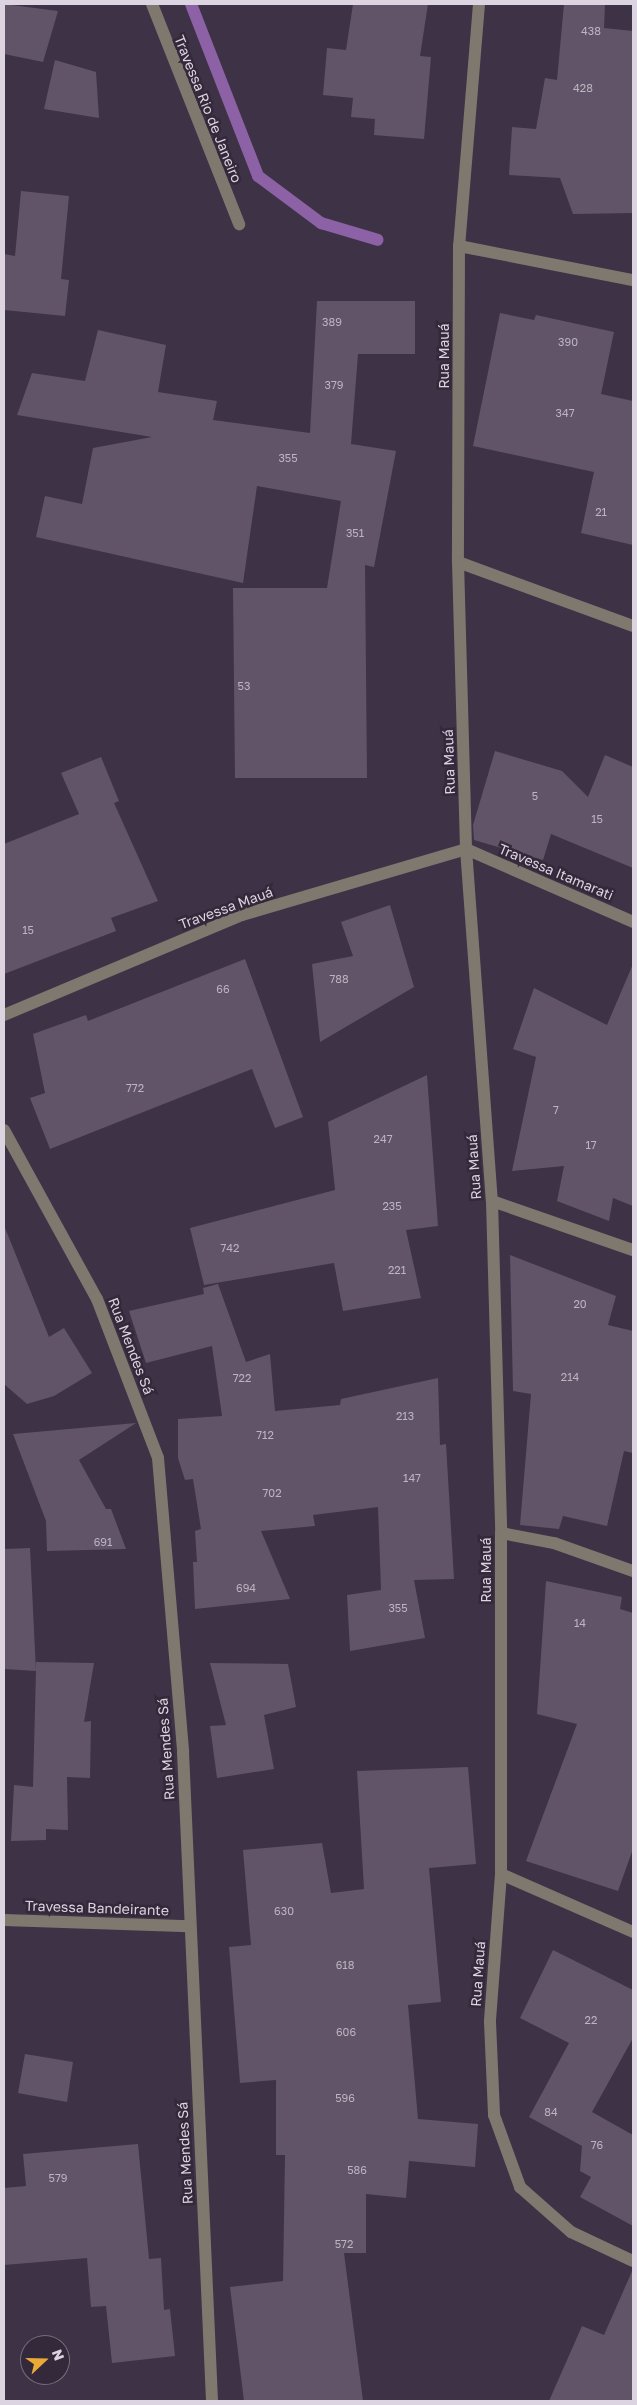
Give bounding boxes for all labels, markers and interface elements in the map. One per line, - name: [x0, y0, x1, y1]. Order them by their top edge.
- house number: 438: [581, 24, 601, 38]
- street label: Travessa Rio de Janeiro: [171, 33, 245, 185]
- house number: 428: [573, 81, 593, 95]
- house number: 389: [322, 315, 342, 329]
- street label: Rua Mauá: [436, 323, 452, 389]
- house number: 390: [558, 335, 578, 349]
- house number: 379: [325, 378, 343, 392]
- house number: 347: [556, 406, 574, 420]
- house number: 355: [278, 451, 298, 465]
- house number: 21: [595, 505, 607, 519]
- house number: 351: [346, 526, 364, 540]
- house number: 53: [238, 679, 250, 693]
- street label: Rua Mauá: [439, 729, 459, 795]
- house number: 5: [532, 789, 538, 803]
- house number: 15: [591, 812, 603, 826]
- street label: Travessa Itamarati: [496, 840, 616, 904]
- street label: Travessa Mauá: [177, 883, 275, 933]
- house number: 15: [22, 923, 34, 937]
- house number: 788: [329, 972, 349, 986]
- house number: 66: [216, 982, 230, 996]
- house number: 772: [126, 1081, 144, 1095]
- house number: 7: [553, 1103, 559, 1117]
- house number: 247: [374, 1132, 392, 1146]
- street label: Rua Mauá: [463, 1134, 485, 1200]
- house number: 17: [585, 1138, 597, 1152]
- house number: 235: [382, 1199, 402, 1213]
- house number: 742: [221, 1241, 239, 1255]
- house number: 221: [388, 1263, 406, 1277]
- street label: Rua Mendes Sá: [105, 1295, 157, 1397]
- house number: 20: [573, 1297, 587, 1311]
- house number: 214: [561, 1370, 579, 1384]
- house number: 722: [233, 1371, 251, 1385]
- house number: 213: [396, 1409, 414, 1423]
- house number: 712: [256, 1428, 274, 1442]
- house number: 147: [403, 1471, 421, 1485]
- house number: 702: [262, 1486, 282, 1500]
- house number: 691: [94, 1535, 112, 1549]
- street label: Rua Mauá: [478, 1537, 494, 1603]
- house number: 694: [236, 1581, 256, 1595]
- house number: 355: [388, 1601, 408, 1615]
- house number: 14: [574, 1616, 586, 1630]
- street label: Rua Mendes Sá: [154, 1697, 178, 1801]
- street label: Travessa Bandeirante: [25, 1897, 169, 1919]
- house number: 630: [274, 1904, 294, 1918]
- street label: Rua Mauá: [467, 1941, 489, 2007]
- house number: 618: [336, 1958, 354, 1972]
- house number: 22: [585, 2013, 597, 2027]
- house number: 606: [336, 2025, 356, 2039]
- house number: 596: [335, 2091, 355, 2105]
- street label: Rua Mendes Sá: [174, 2101, 196, 2205]
- house number: 84: [544, 2105, 558, 2119]
- house number: 76: [591, 2138, 603, 2152]
- house number: 586: [347, 2163, 367, 2177]
- house number: 579: [49, 2171, 67, 2185]
- house number: 572: [335, 2237, 353, 2251]
- north arrow: [20, 2335, 70, 2385]
- text: N: [49, 2347, 68, 2363]

